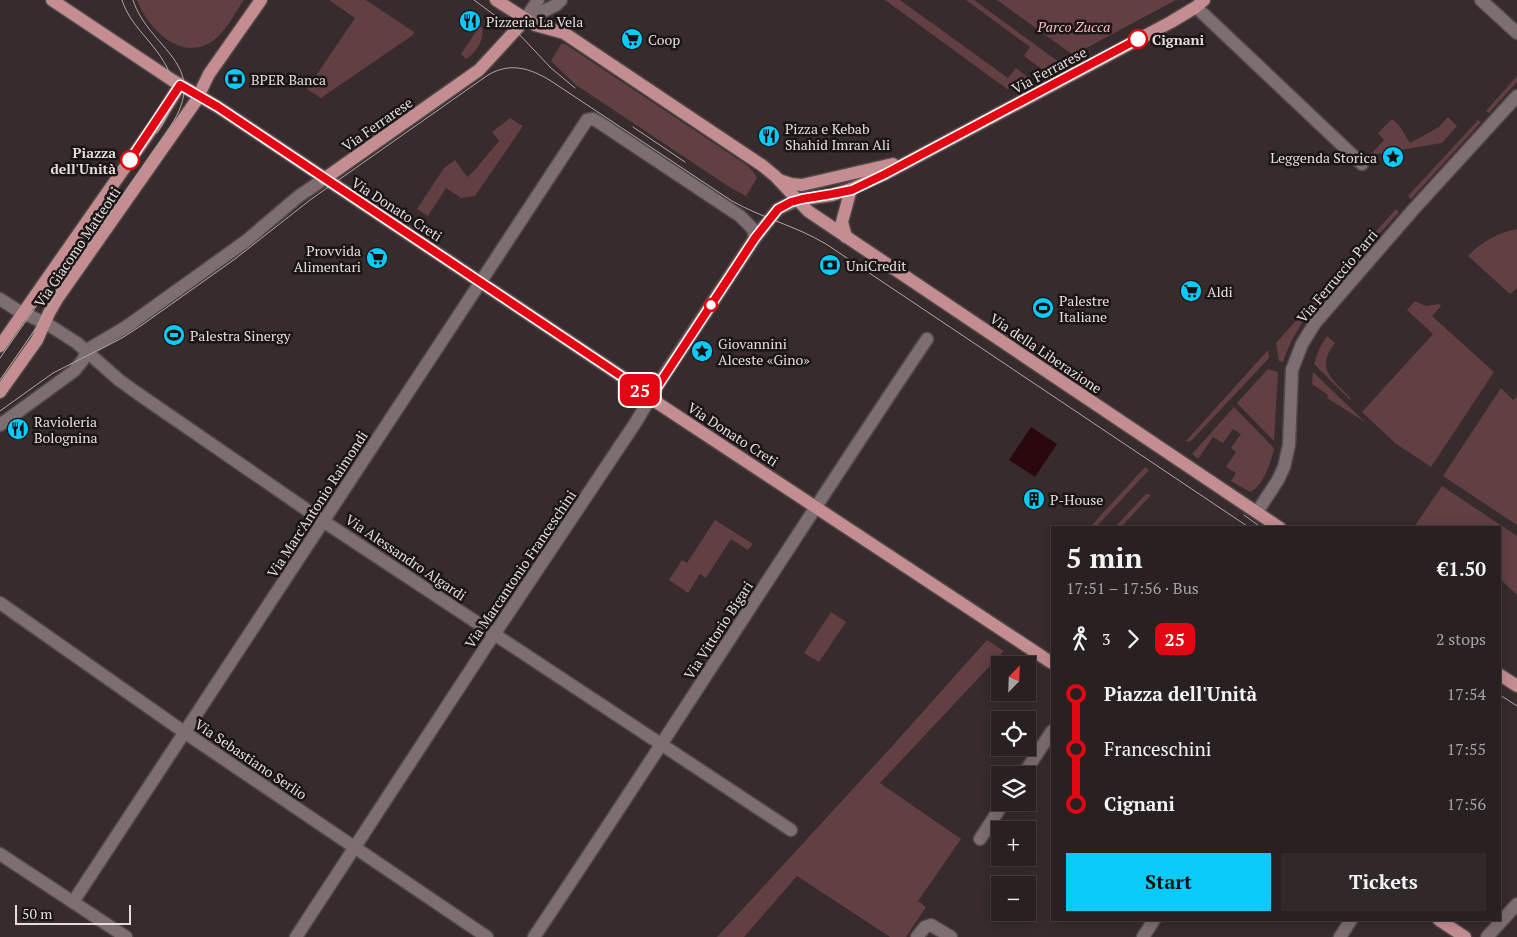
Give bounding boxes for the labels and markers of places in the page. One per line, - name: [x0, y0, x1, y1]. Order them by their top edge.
- restaurant icon: Pizzeria La Vela: [458, 9, 482, 33]
- place label: Pizzeria La Vela: [486, 12, 583, 31]
- supermarket icon: Coop: [620, 27, 644, 51]
- marker: Cignani: [1128, 29, 1148, 49]
- place label: Coop: [648, 30, 680, 49]
- place label: Cignani: [1152, 30, 1205, 49]
- bank icon: BPER Banca: [223, 67, 247, 91]
- place label: BPER Banca: [251, 70, 326, 89]
- place label: Pizza e Kebab Shahid Imran Ali: [785, 119, 890, 154]
- restaurant icon: Pizza e Kebab Shahid Imran Ali: [757, 124, 781, 148]
- place label: Piazza dell'Unità: [50, 143, 116, 178]
- place icon: Leggenda Storica: [1381, 145, 1405, 169]
- place label: Leggenda Storica: [1270, 148, 1377, 167]
- marker: Piazza dell'Unità: [120, 150, 140, 170]
- place label: Provvida Alimentari: [294, 241, 361, 276]
- supermarket icon: Provvida Alimentari: [365, 246, 389, 270]
- bank icon: UniCredit: [818, 253, 842, 277]
- place label: UniCredit: [846, 256, 907, 275]
- supermarket icon: Aldi: [1179, 279, 1203, 303]
- place label: Aldi: [1207, 282, 1233, 301]
- place label: Palestre Italiane: [1059, 291, 1109, 326]
- sports icon: Palestre Italiane: [1031, 296, 1055, 320]
- unlabelled marker: [704, 298, 718, 312]
- sports icon: Palestra Sinergy: [162, 323, 186, 347]
- place label: Palestra Sinergy: [190, 326, 292, 345]
- place label: Giovannini Alceste «Gino»: [718, 334, 810, 369]
- place icon: Giovannini Alceste «Gino»: [690, 339, 714, 363]
- place label: Ravioleria Bolognina: [34, 412, 98, 447]
- restaurant icon: Ravioleria Bolognina: [6, 417, 30, 441]
- building icon: P-House: [1022, 487, 1046, 511]
- place label: P-House: [1050, 490, 1103, 509]

